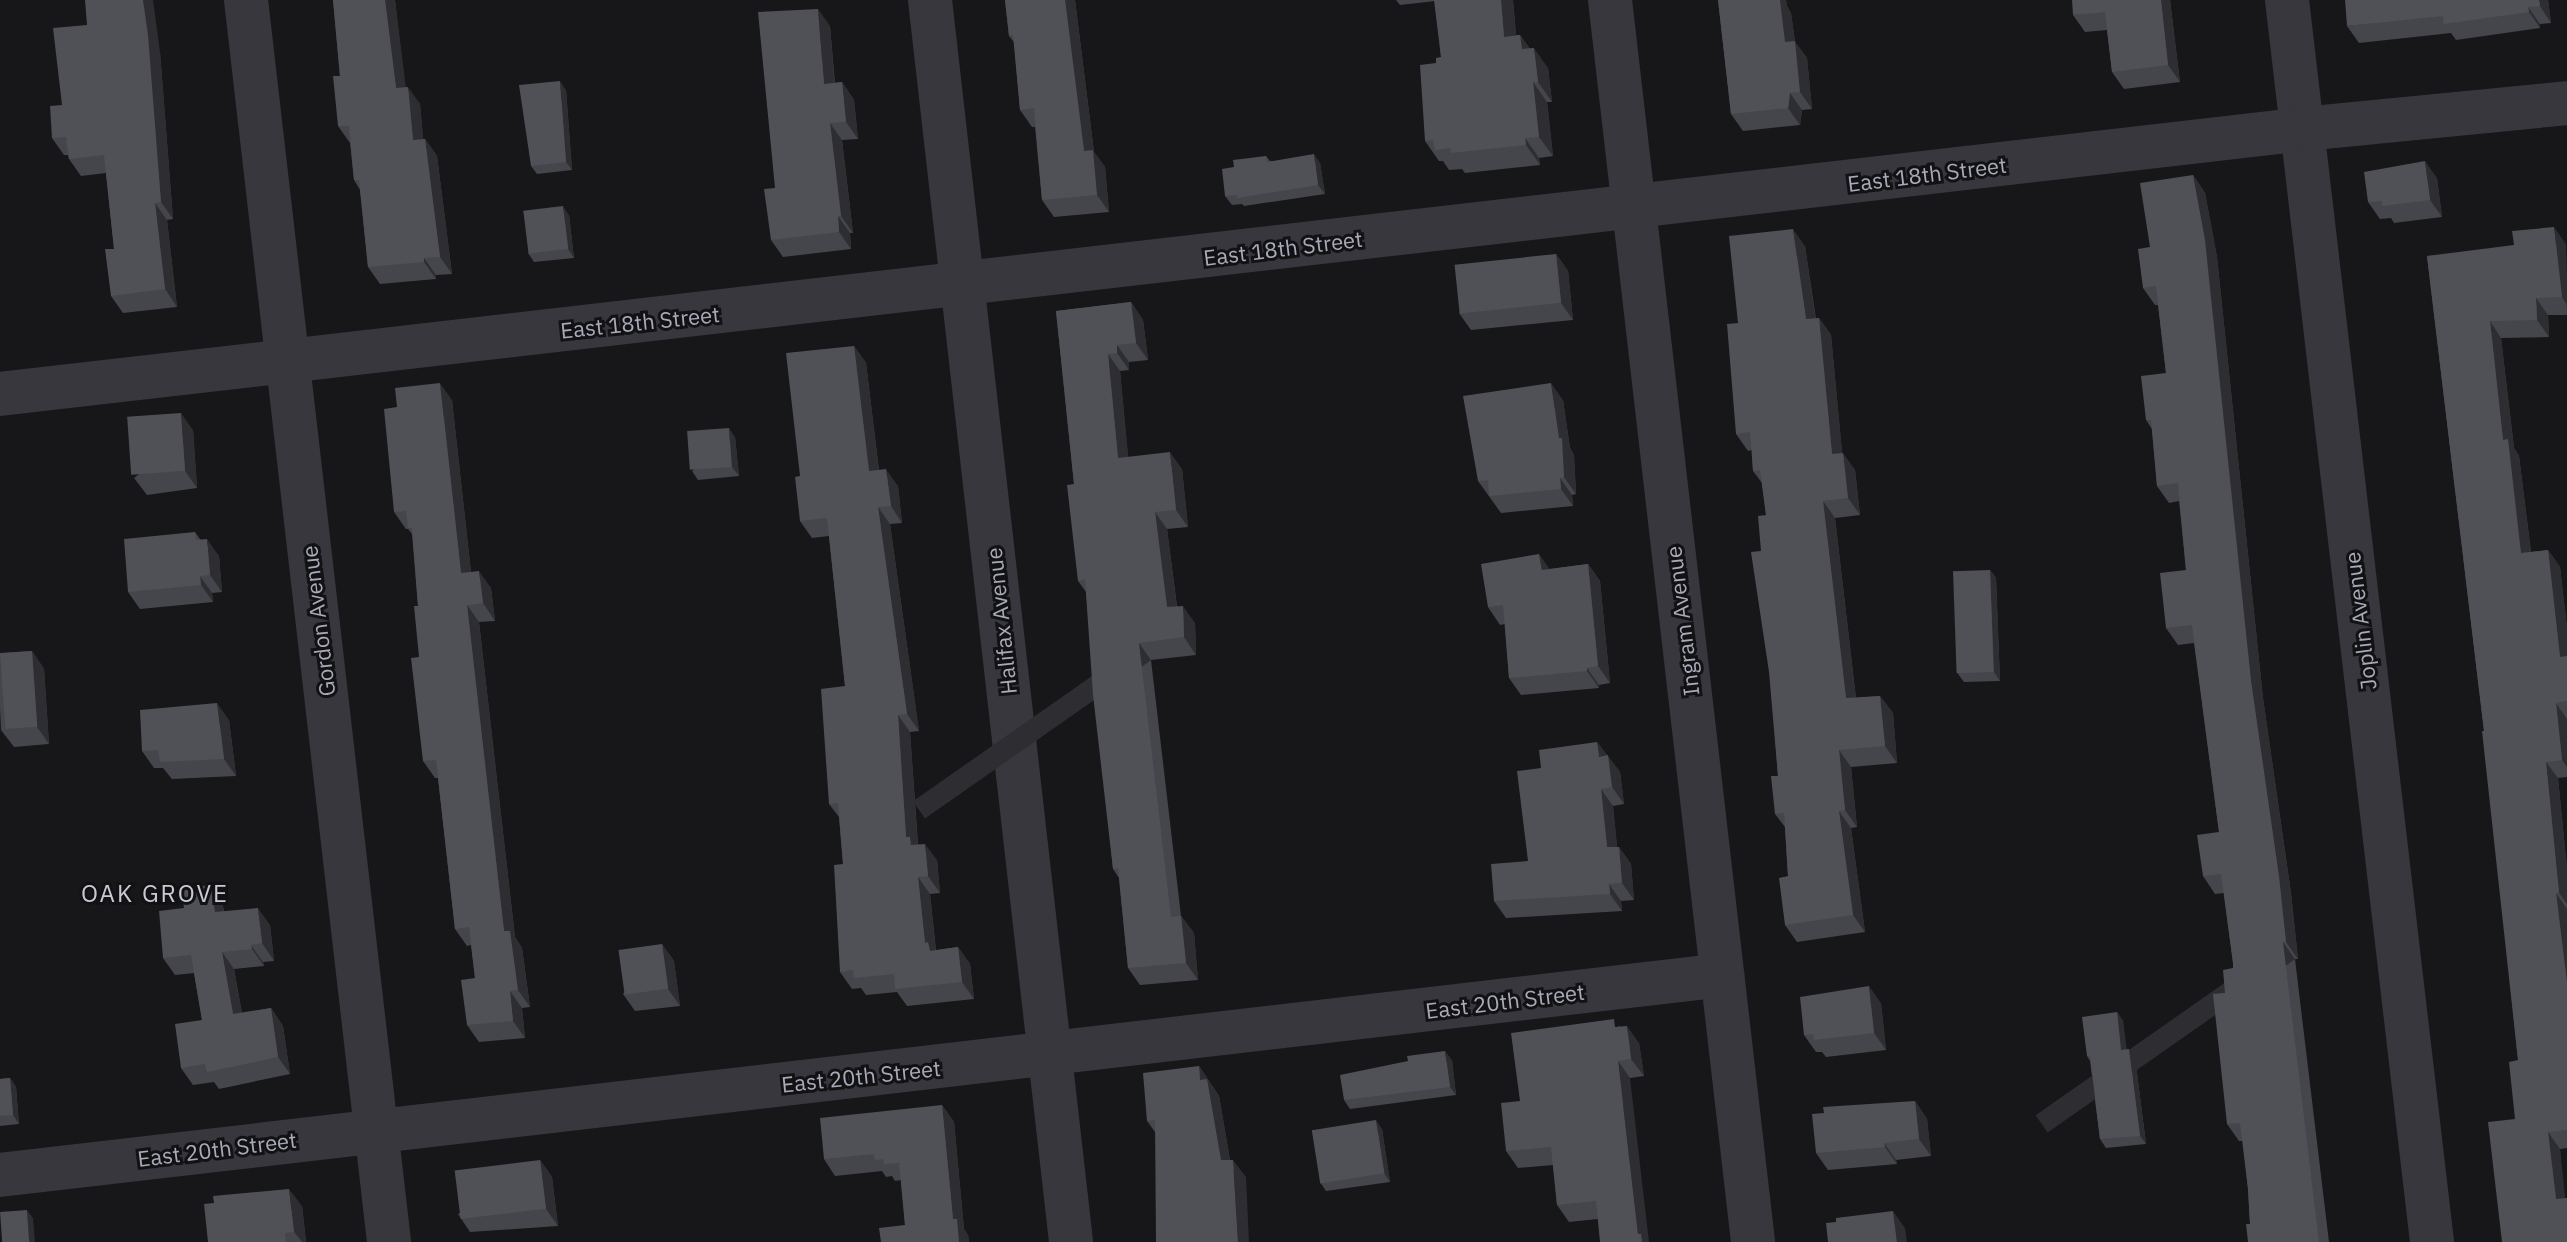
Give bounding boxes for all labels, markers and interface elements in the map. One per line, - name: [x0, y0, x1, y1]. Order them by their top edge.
- street label: East 18th Street: [1846, 151, 2008, 197]
- street label: East 18th Street: [1202, 225, 1364, 271]
- street label: East 18th Street: [559, 300, 721, 344]
- street label: Gordon Avenue: [296, 544, 340, 698]
- street label: Ingram Avenue: [1660, 545, 1704, 697]
- street label: Halifax Avenue: [980, 546, 1022, 696]
- street label: Joplin Avenue: [2338, 550, 2382, 692]
- district label: OAK GROVE: [81, 880, 229, 908]
- street label: East 20th Street: [1424, 978, 1586, 1024]
- street label: East 20th Street: [780, 1054, 942, 1098]
- street label: East 20th Street: [136, 1126, 298, 1172]

